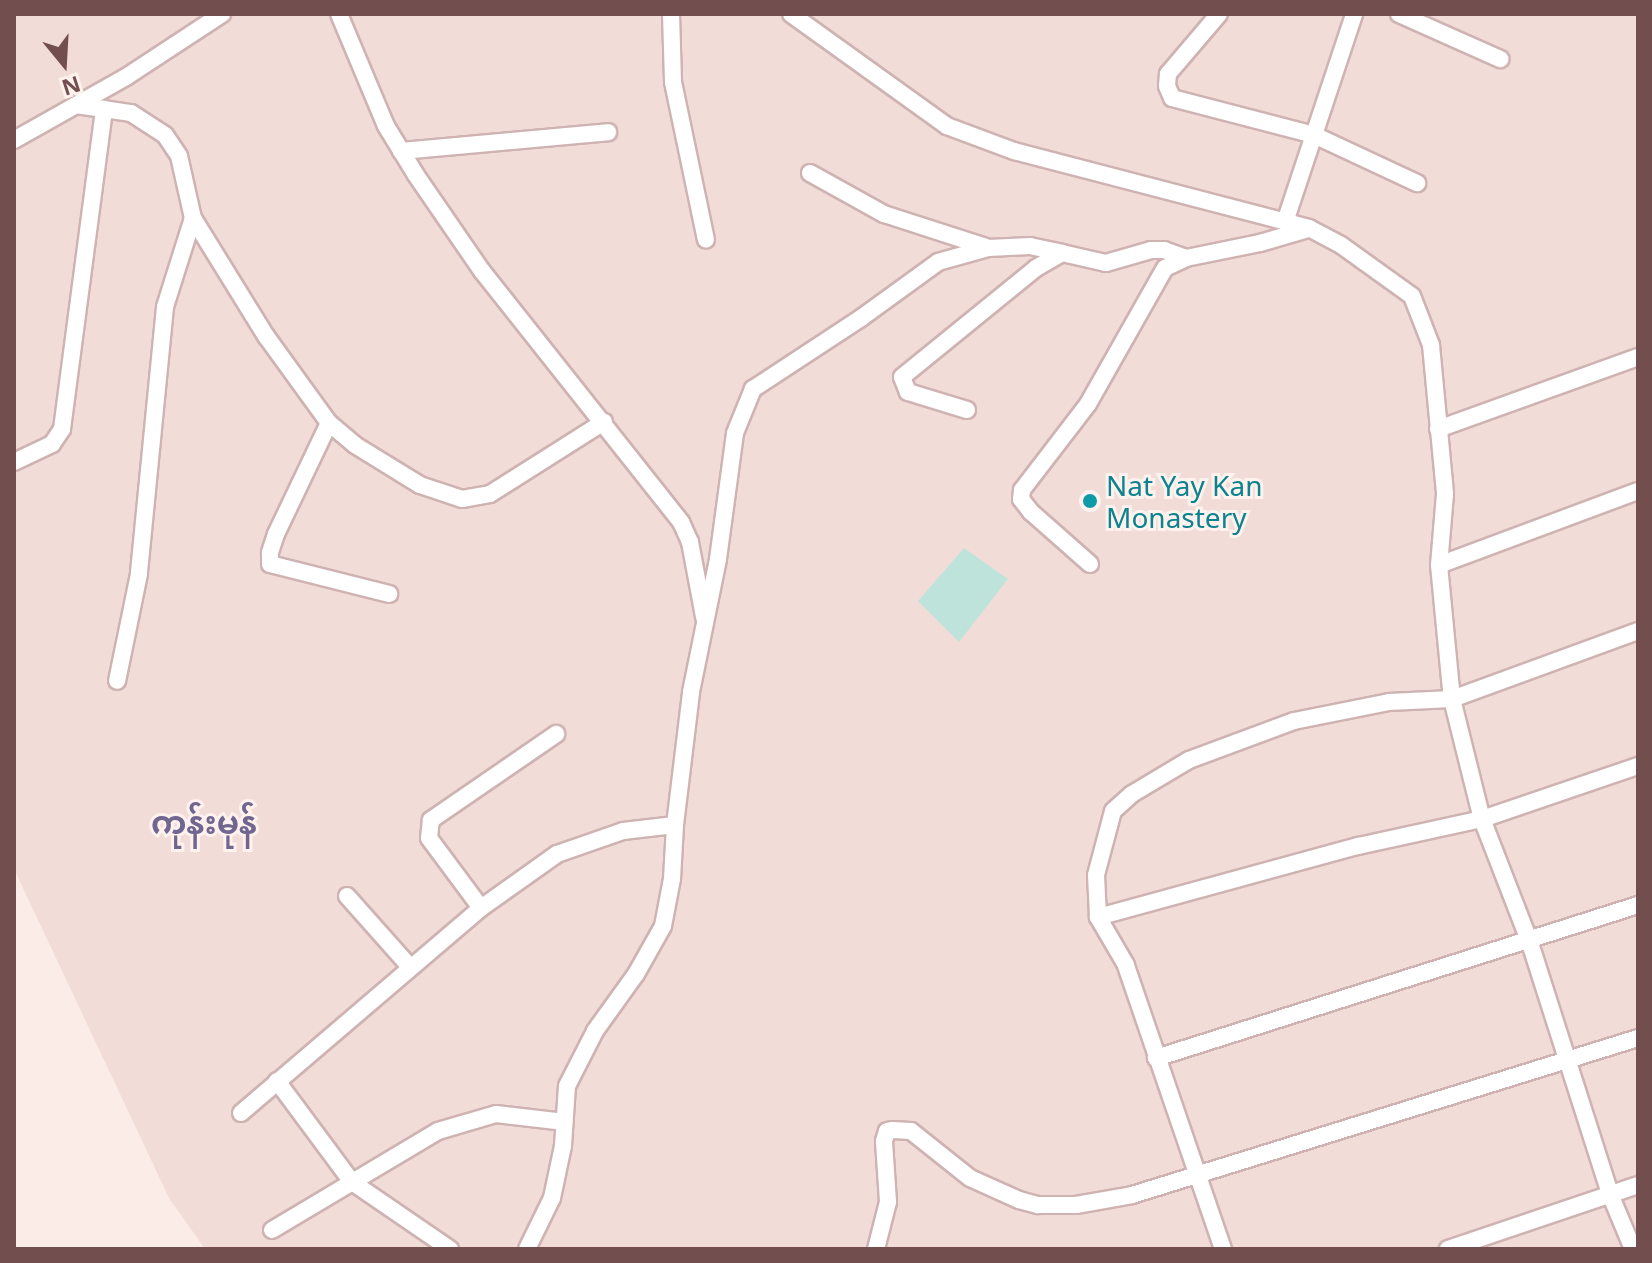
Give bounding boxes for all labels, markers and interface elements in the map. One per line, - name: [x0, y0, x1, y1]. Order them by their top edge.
- north arrow: [24, 24, 104, 104]
- text: N: [58, 70, 85, 104]
- place label: Nat Yay Kan Monastery: [1106, 468, 1262, 534]
- marker: Nat Yay Kan Monastery: [1081, 492, 1099, 510]
- district label: ကုန်းမုန်: [151, 803, 257, 841]

